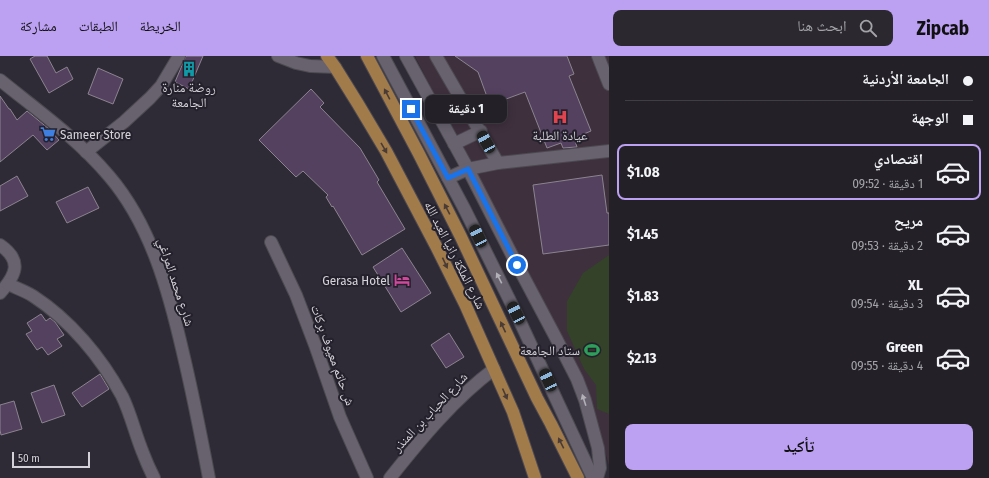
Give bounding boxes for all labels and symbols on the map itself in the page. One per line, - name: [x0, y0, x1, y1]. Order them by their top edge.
- building icon: روضة منارة الجامعة: [180, 60, 198, 78]
- place label: روضة منارة الجامعة: [162, 80, 216, 110]
- one-way arrow: [384, 88, 390, 100]
- callout: 1 دقيقة: [425, 95, 507, 123]
- route end: [402, 100, 420, 118]
- hospital icon: عيادة الطلبة: [551, 108, 569, 126]
- supermarket icon: Sameer Store: [39, 125, 57, 143]
- place label: Sameer Store: [60, 127, 131, 142]
- place label: عيادة الطلبة: [532, 128, 588, 143]
- car: [475, 129, 497, 155]
- one-way arrow: [380, 142, 387, 154]
- street label: شارع الملكة رانيا العبد الله: [420, 199, 489, 312]
- one-way arrow: [444, 204, 450, 215]
- car: [467, 223, 489, 249]
- street label: شارع محمد المراغي: [152, 236, 197, 329]
- route start: [508, 256, 526, 274]
- one-way arrow: [442, 257, 448, 269]
- hotel icon: Gerasa Hotel: [393, 271, 411, 289]
- one-way arrow: [496, 272, 502, 284]
- place label: Gerasa Hotel: [322, 273, 391, 288]
- car: [505, 300, 527, 326]
- street label: ش حاتم معيوف بركات: [307, 303, 358, 408]
- one-way arrow: [500, 321, 506, 332]
- sports icon: ستاد الجامعة: [583, 341, 601, 359]
- place label: ستاد الجامعة: [520, 343, 580, 358]
- car: [537, 367, 559, 393]
- street label: شارع الحباب بن المنذر: [389, 369, 472, 457]
- one-way arrow: [502, 388, 508, 399]
- one-way arrow: [581, 393, 587, 405]
- one-way arrow: [558, 437, 564, 449]
- scale bar: [12, 450, 90, 469]

